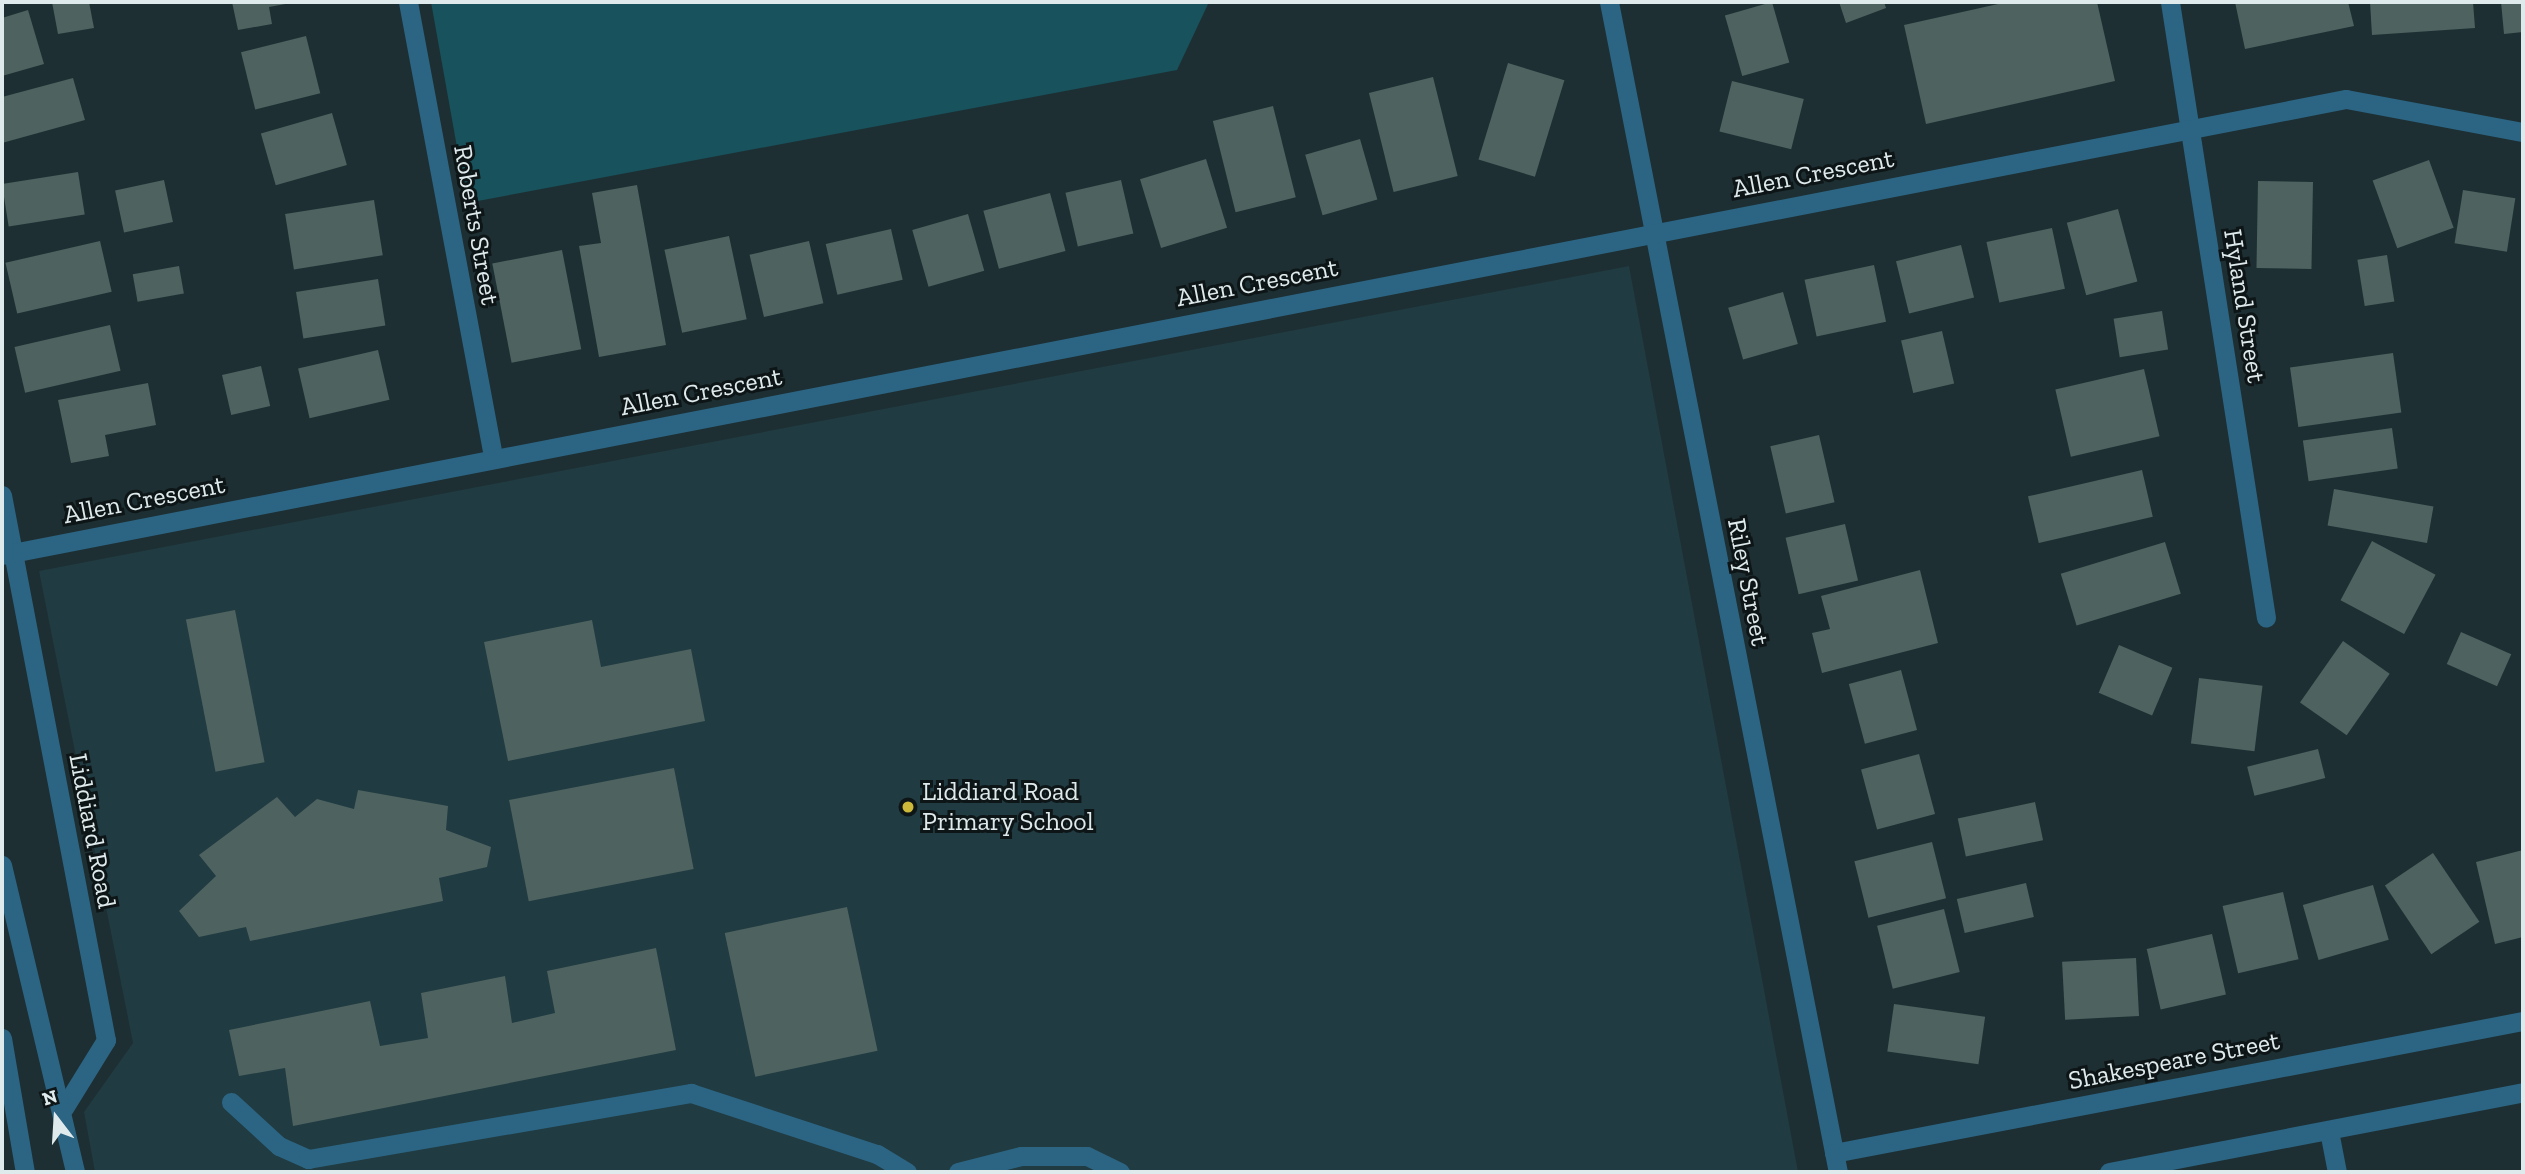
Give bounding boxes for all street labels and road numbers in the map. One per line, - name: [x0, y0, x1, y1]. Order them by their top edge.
- street label: Roberts Street: [447, 143, 505, 307]
- street label: Allen Crescent: [1730, 143, 1896, 205]
- street label: Hyland Street: [2216, 227, 2272, 385]
- street label: Allen Crescent: [1174, 252, 1340, 314]
- street label: Allen Crescent: [618, 361, 784, 423]
- street label: Allen Crescent: [61, 469, 227, 531]
- street label: Riley Street: [1720, 515, 1776, 649]
- street label: Liddiard Road: [62, 751, 122, 911]
- street label: Shakespeare Street: [2066, 1025, 2282, 1097]

